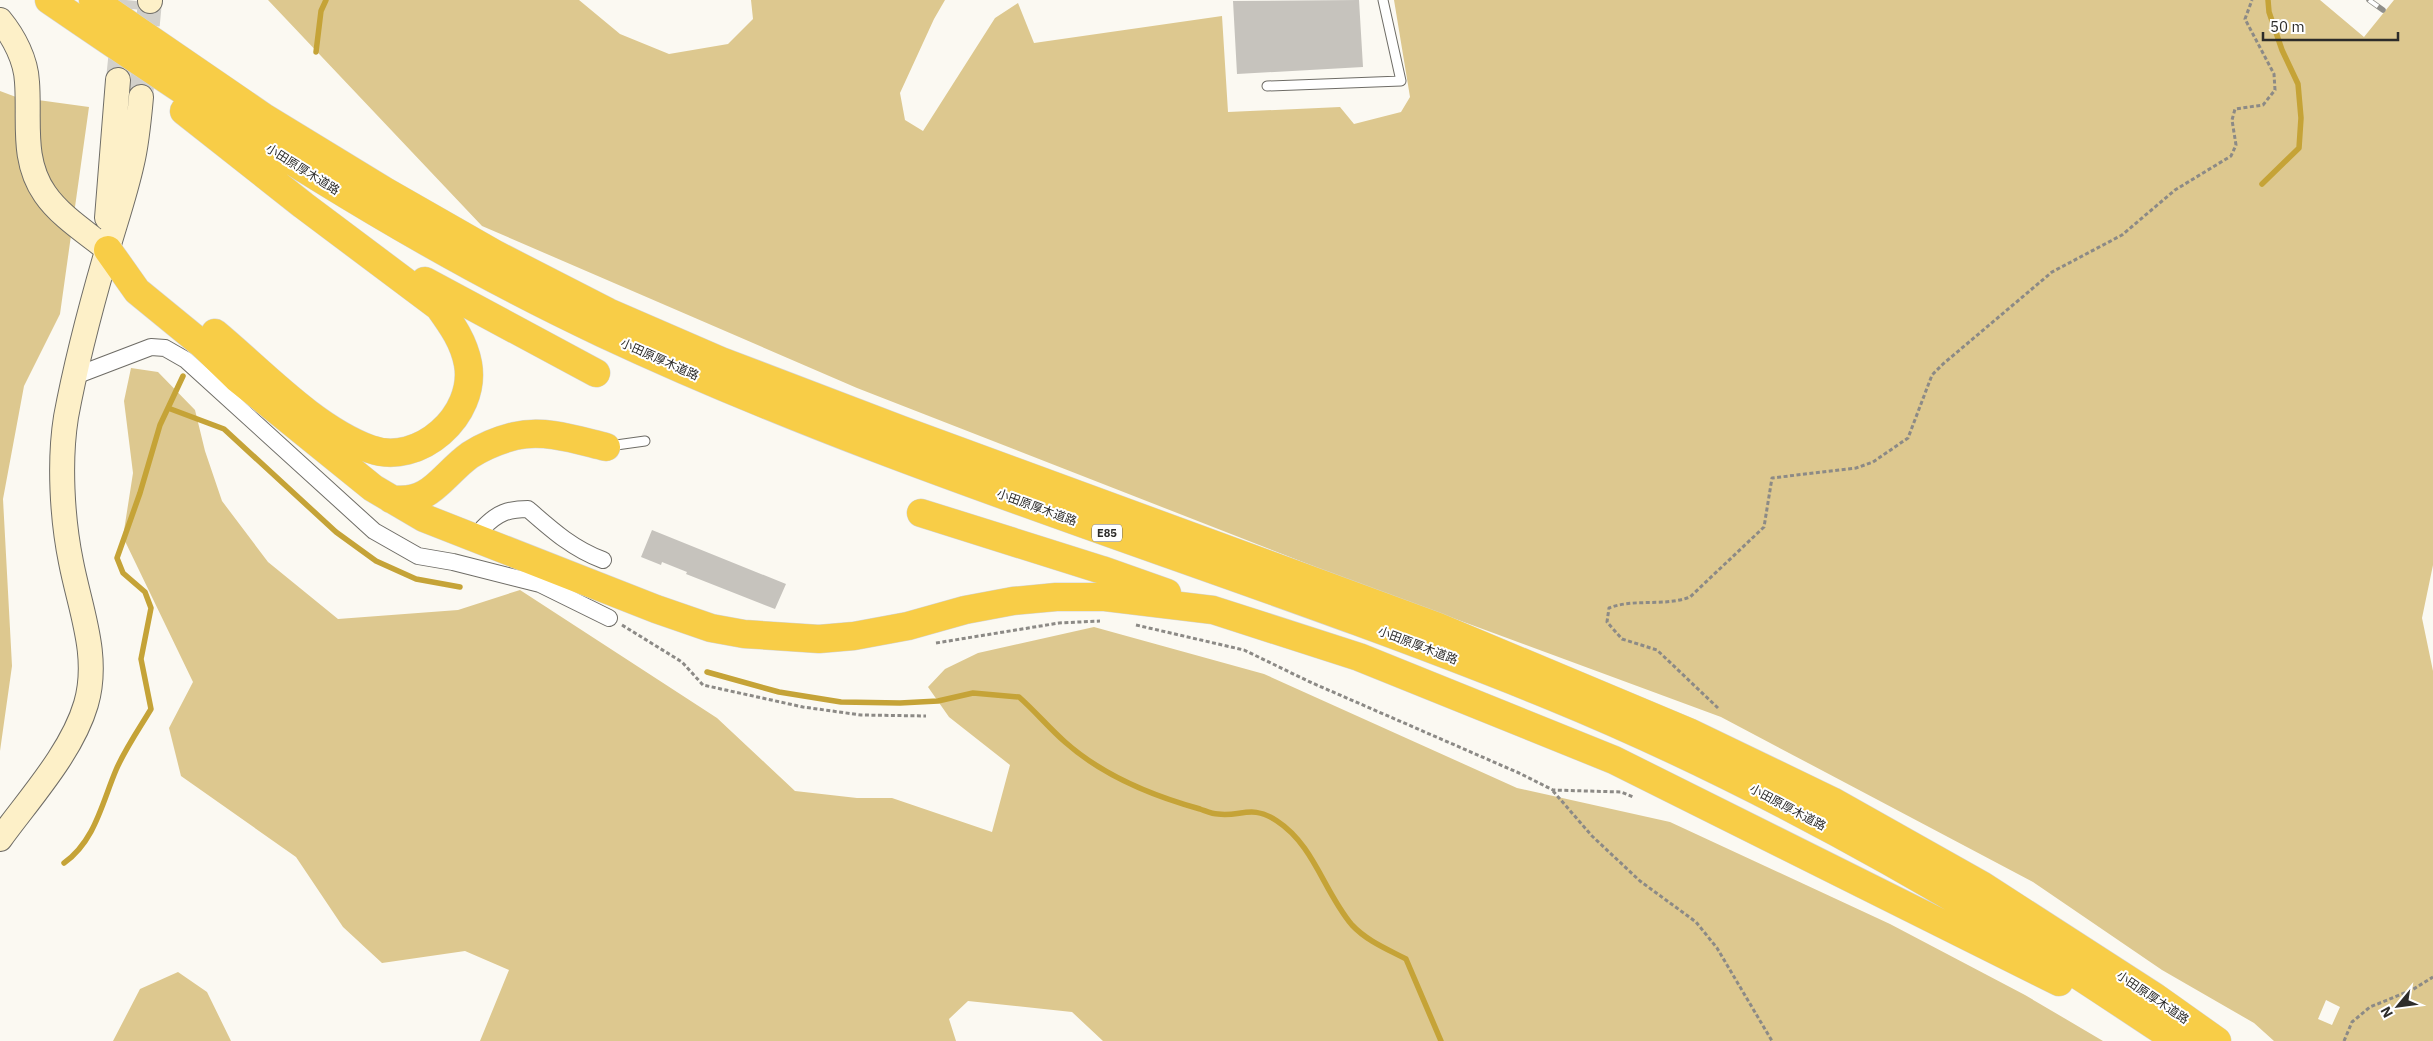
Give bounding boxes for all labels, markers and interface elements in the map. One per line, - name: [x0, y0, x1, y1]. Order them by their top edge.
- scale bar: [2263, 10, 2398, 42]
- text: 50 m: [2270, 17, 2305, 36]
- street label: 小田原厚木道路: [263, 140, 343, 198]
- street label: 小田原厚木道路: [619, 335, 701, 383]
- street label: 小田原厚木道路: [995, 486, 1079, 528]
- road number: E85: [1092, 524, 1122, 542]
- street label: 小田原厚木道路: [1376, 623, 1460, 667]
- street label: 小田原厚木道路: [1747, 781, 1829, 833]
- street label: 小田原厚木道路: [2114, 967, 2192, 1027]
- north arrow: [2373, 981, 2423, 1031]
- text: N: [2376, 1004, 2397, 1021]

